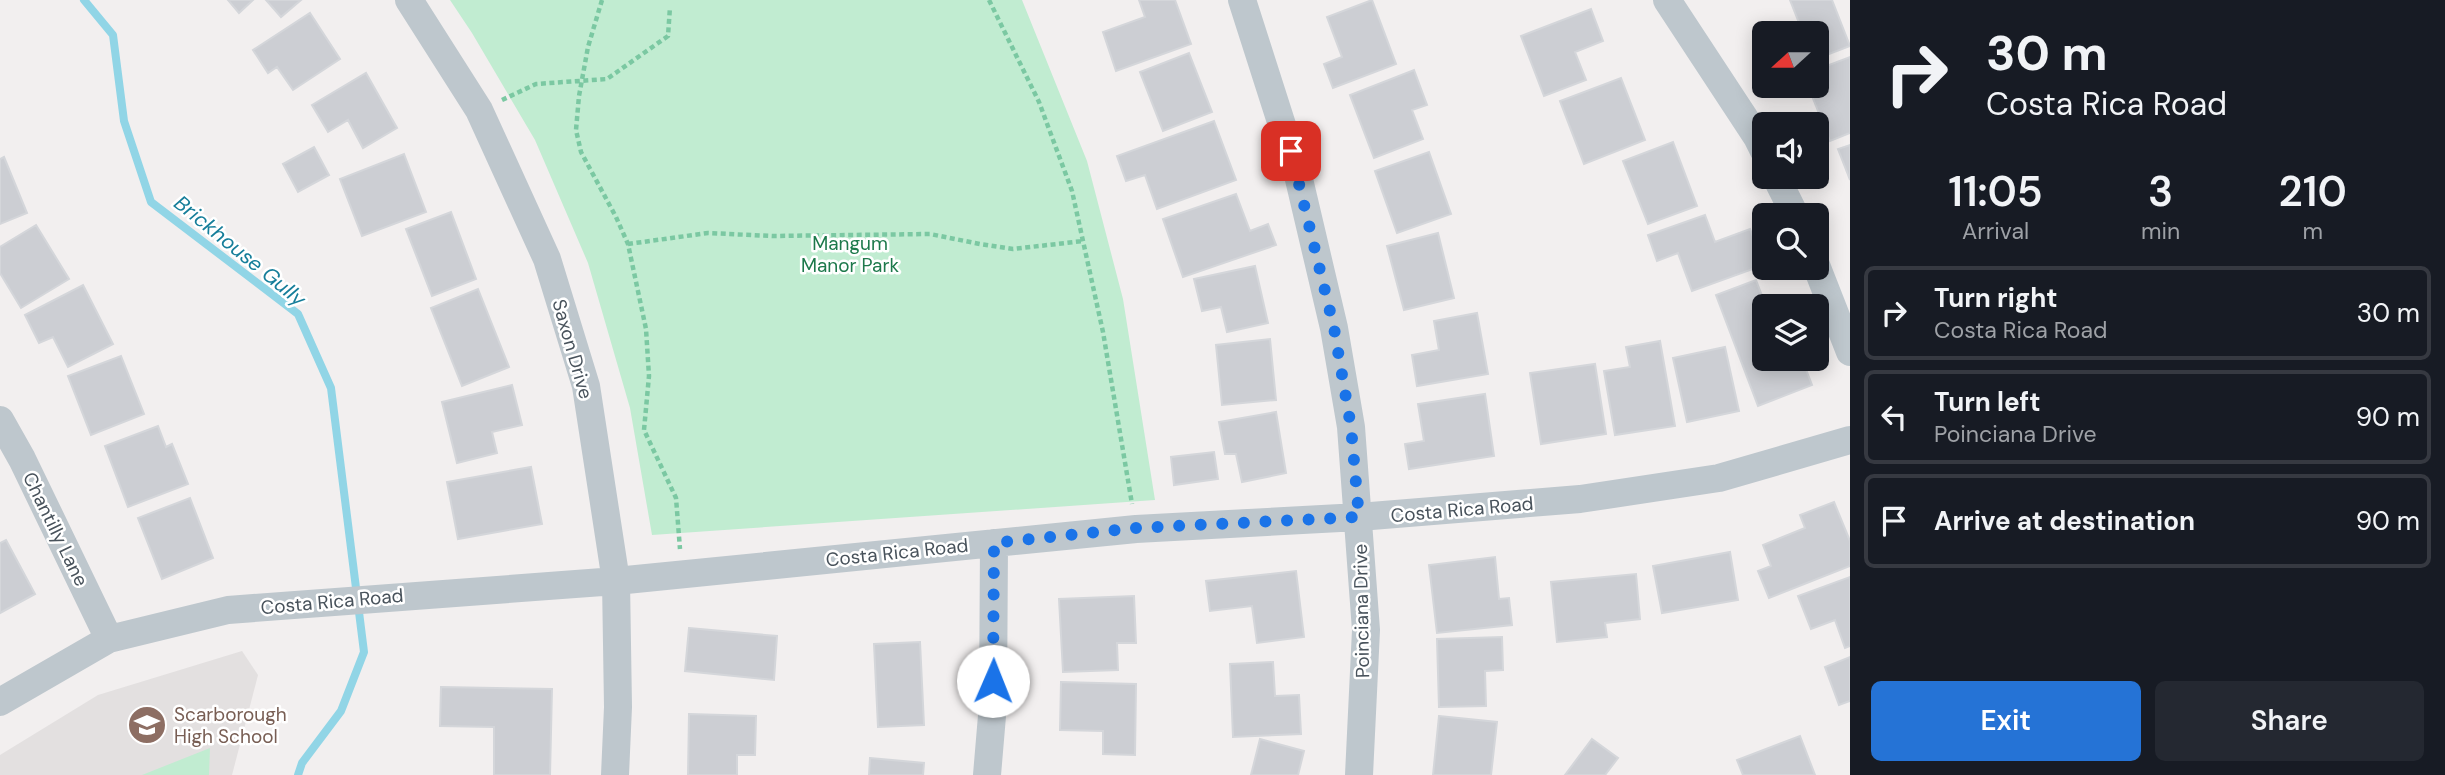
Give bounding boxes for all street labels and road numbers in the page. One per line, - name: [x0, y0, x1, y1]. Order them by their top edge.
- street label: Saxon Drive: [546, 296, 599, 402]
- street label: Chantilly Lane: [17, 468, 94, 590]
- street label: Costa Rica Road: [1390, 491, 1534, 528]
- street label: Costa Rica Road: [825, 533, 970, 572]
- street label: Poinciana Drive: [1348, 544, 1375, 678]
- street label: Costa Rica Road: [260, 583, 404, 620]

